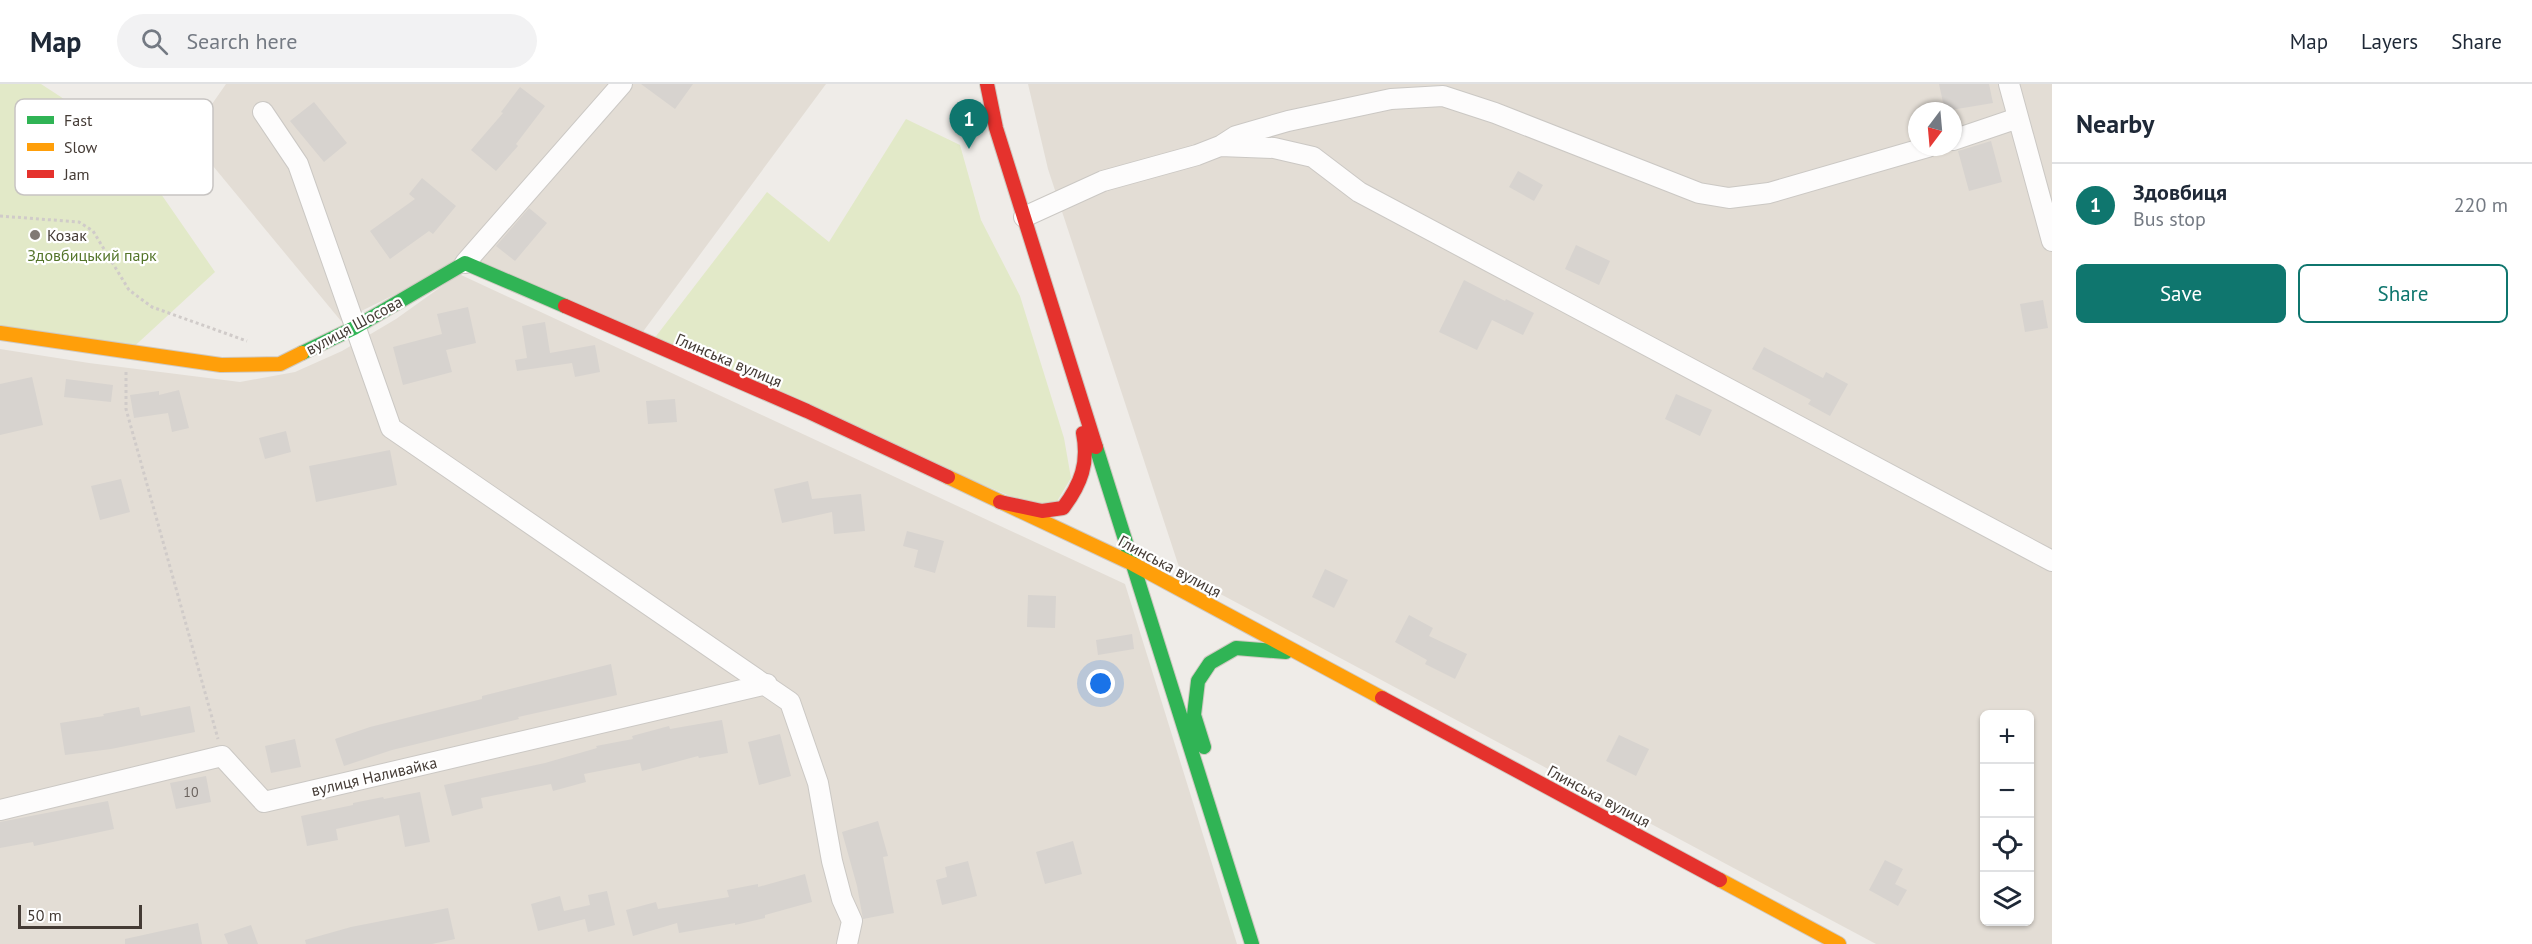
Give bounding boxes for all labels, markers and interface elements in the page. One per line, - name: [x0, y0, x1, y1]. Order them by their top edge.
- search box: [117, 14, 537, 68]
- text: Map: [30, 23, 81, 60]
- icon: search: [138, 25, 171, 58]
- text: Search here: [186, 27, 297, 55]
- text: Map: [2290, 28, 2328, 55]
- text: Layers: [2361, 28, 2418, 55]
- text: Share: [2451, 28, 2502, 55]
- legend: [15, 99, 213, 195]
- pin: 1: [950, 100, 988, 149]
- north arrow: [1908, 102, 1962, 156]
- text: Nearby: [2076, 107, 2154, 140]
- text: Fast: [64, 110, 93, 130]
- text: Slow: [64, 137, 98, 157]
- text: Jam: [63, 164, 90, 184]
- text: Здовбиця: [2133, 178, 2227, 206]
- text: 1: [2090, 192, 2101, 218]
- text: 220 m: [2454, 192, 2508, 218]
- text: Bus stop: [2133, 206, 2206, 232]
- place label: Козак: [47, 225, 87, 245]
- marker: Козак: [28, 228, 42, 242]
- park label: Здовбицький парк: [27, 245, 157, 265]
- button: Save: [2076, 264, 2286, 323]
- button: Share: [2298, 264, 2508, 323]
- street label: вулиця Шосова: [302, 291, 406, 359]
- street label: Глинська вулиця: [673, 329, 785, 391]
- street label: Глинська вулиця: [1115, 530, 1225, 602]
- your location: [1086, 669, 1115, 698]
- map controls: [1980, 710, 2034, 926]
- button: +: [1980, 710, 2034, 764]
- street label: вулиця Наливайка: [309, 752, 439, 800]
- street label: Глинська вулиця: [1544, 760, 1654, 832]
- button: −: [1980, 764, 2034, 818]
- house number: 10: [183, 783, 199, 801]
- button: locate: [1980, 818, 2034, 872]
- button: layers: [1980, 872, 2034, 926]
- scale bar: [18, 902, 142, 930]
- text: 50 m: [27, 905, 62, 925]

